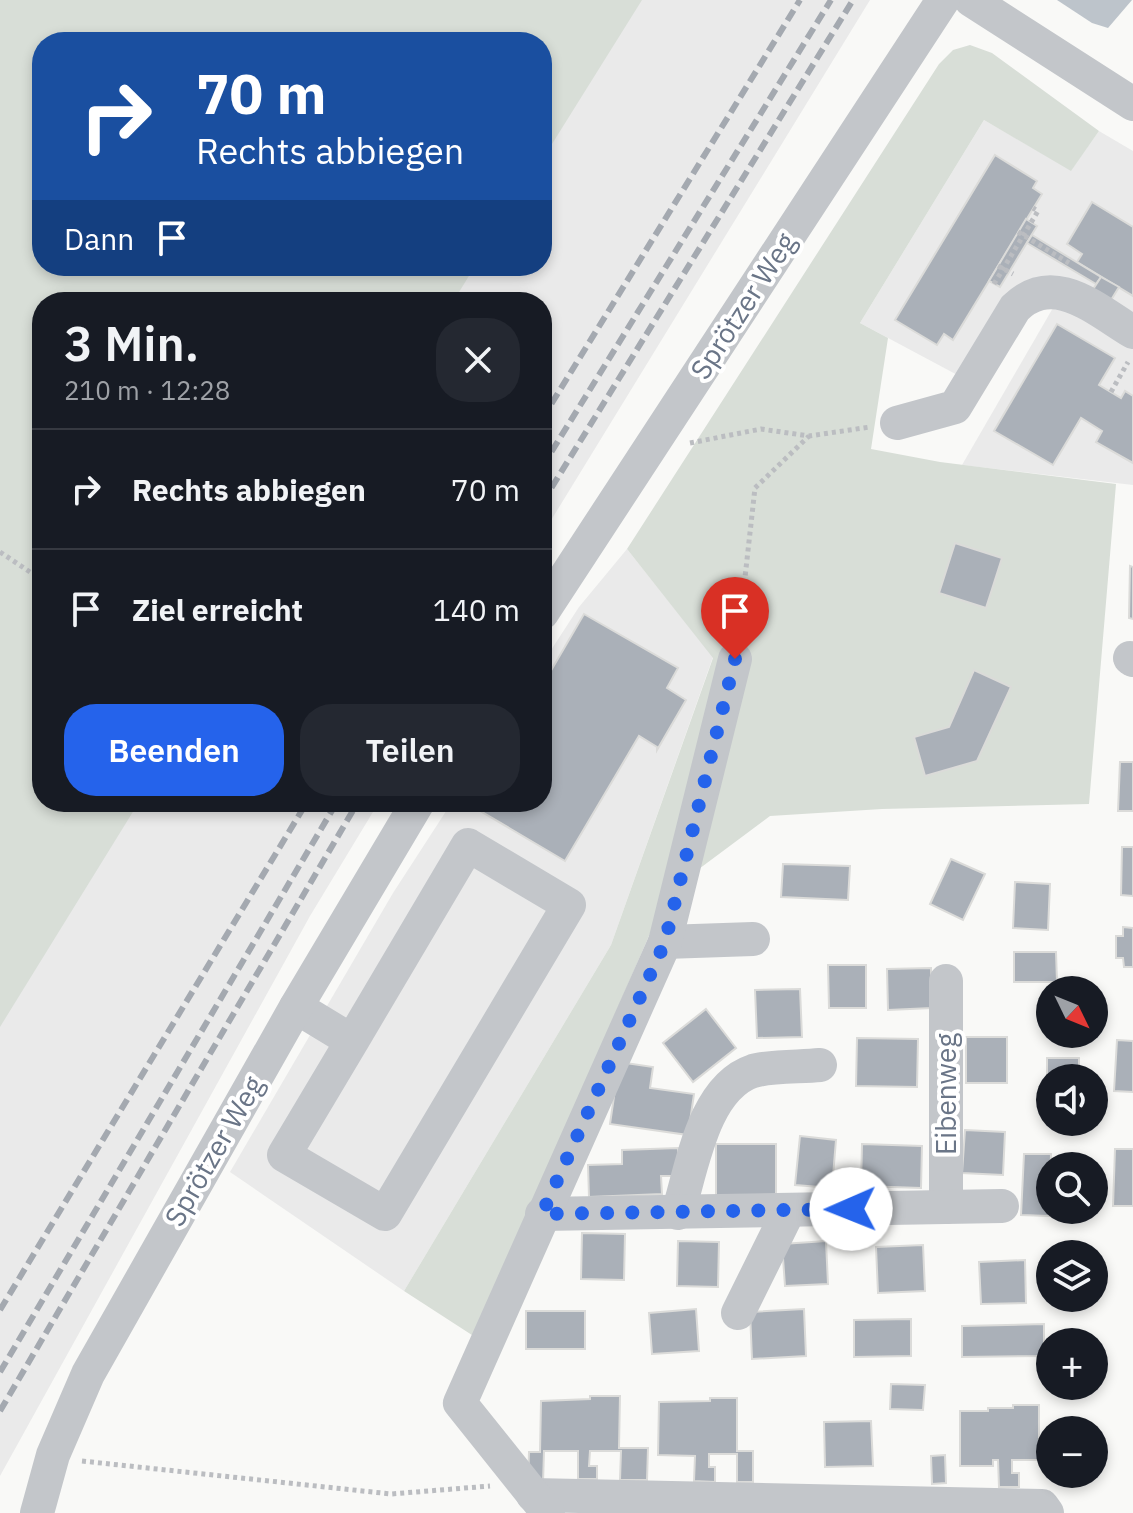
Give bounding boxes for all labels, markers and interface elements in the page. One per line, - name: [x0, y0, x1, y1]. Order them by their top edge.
- text: 70 m: [196, 57, 326, 129]
- icon: right: [64, 64, 168, 168]
- text: Rechts abbiegen: [196, 127, 464, 174]
- icon: arrive: [150, 216, 194, 260]
- text: Dann: [64, 219, 134, 258]
- street label: Sprötzer Weg: [681, 225, 804, 386]
- text: 3 Min.: [64, 312, 199, 374]
- button: close: [436, 318, 520, 402]
- text: 210 m · 12:28: [64, 373, 230, 407]
- icon: right: [64, 467, 108, 511]
- text: Rechts abbiegen: [132, 470, 366, 509]
- text: 70 m: [451, 470, 520, 509]
- pin: [701, 577, 769, 659]
- icon: arrive: [64, 587, 108, 631]
- icon: arrive: [713, 589, 757, 633]
- text: Ziel erreicht: [132, 590, 303, 629]
- text: 140 m: [433, 590, 520, 629]
- button: Beenden: [64, 704, 284, 796]
- button: Teilen: [300, 704, 520, 796]
- north arrow: [1036, 976, 1108, 1048]
- map controls: [1036, 976, 1108, 1488]
- street label: Eibenweg: [927, 1033, 964, 1155]
- button: sound: [1036, 1064, 1108, 1136]
- street label: Sprötzer Weg: [156, 1069, 272, 1233]
- button: search: [1036, 1152, 1108, 1224]
- position arrow: [809, 1167, 893, 1251]
- button: layers: [1036, 1240, 1108, 1312]
- button: +: [1036, 1328, 1108, 1400]
- button: −: [1036, 1416, 1108, 1488]

